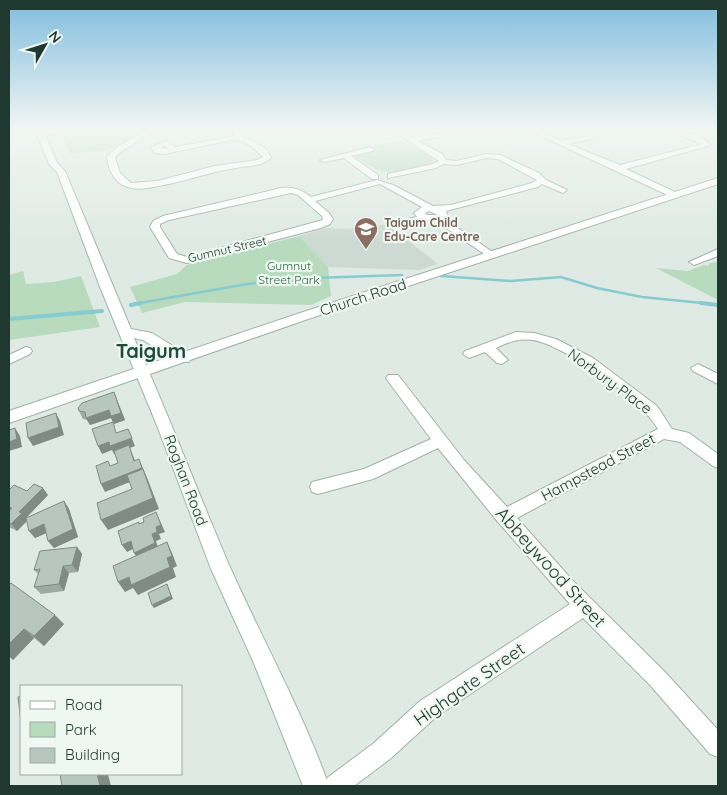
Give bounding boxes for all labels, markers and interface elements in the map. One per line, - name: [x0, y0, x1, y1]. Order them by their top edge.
- north arrow: [20, 20, 70, 70]
- text: N: [45, 27, 65, 46]
- place label: Taigum Child Edu-Care Centre: [384, 215, 479, 244]
- school or university icon: Taigum Child Edu-Care Centre: [353, 216, 379, 250]
- street label: Gumnut Street: [186, 233, 268, 265]
- park label: Gumnut Street Park: [258, 258, 320, 287]
- street label: Church Road: [317, 274, 409, 320]
- district label: Taigum: [116, 338, 186, 363]
- street label: Norbury Place: [564, 344, 656, 418]
- street label: Hampstead Street: [538, 429, 658, 505]
- street label: Roghan Road: [160, 432, 212, 528]
- street label: Abbeywood Street: [491, 502, 611, 632]
- street label: Highgate Street: [409, 637, 529, 731]
- legend: [20, 685, 182, 775]
- text: Road: [65, 695, 102, 714]
- text: Park: [65, 720, 97, 739]
- text: Building: [65, 745, 120, 764]

